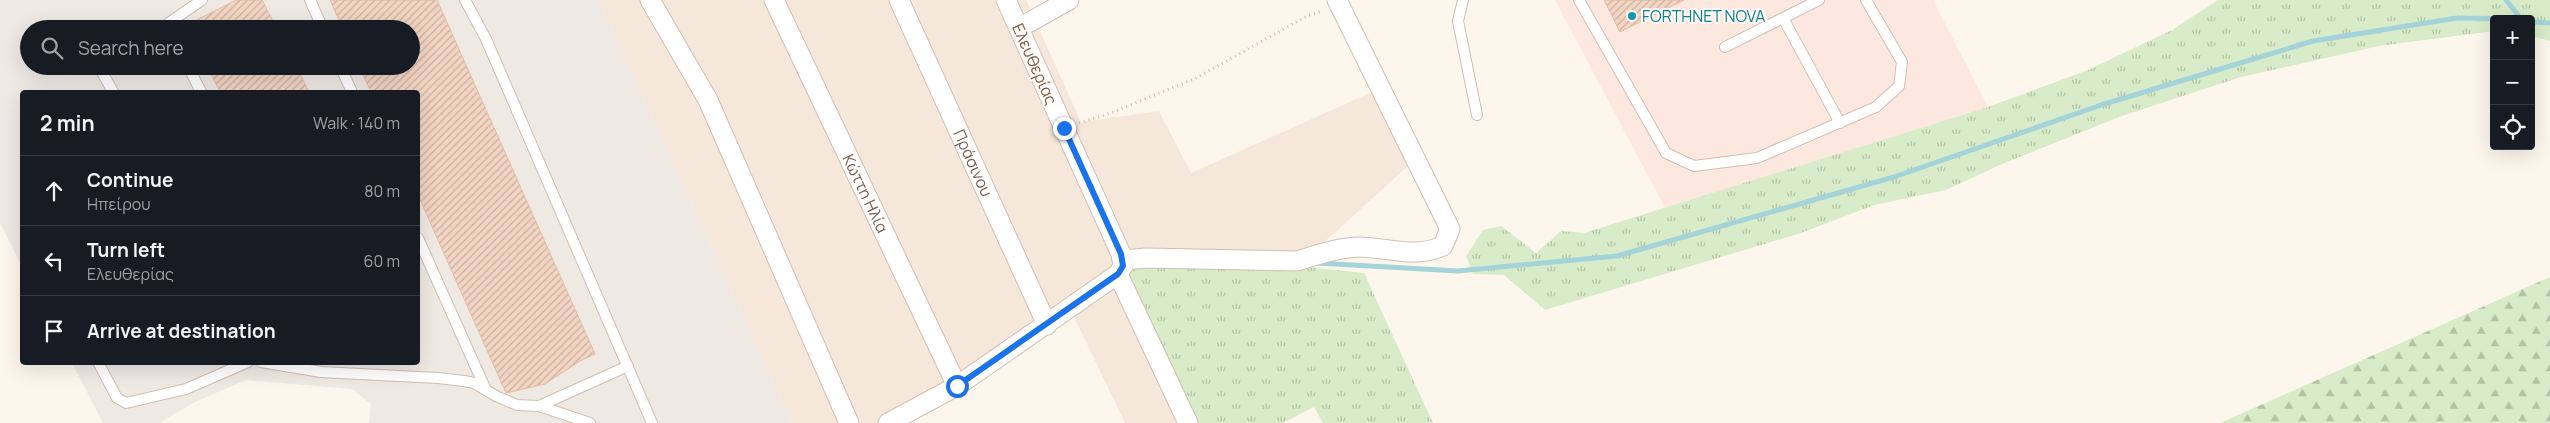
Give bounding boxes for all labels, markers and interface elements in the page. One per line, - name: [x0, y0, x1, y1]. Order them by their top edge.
- place label: FORTHNET NOVA: [1642, 5, 1765, 27]
- marker: FORTHNET NOVA: [1626, 10, 1638, 22]
- map controls: [2490, 15, 2535, 150]
- button: +: [2490, 15, 2535, 60]
- search box: [20, 20, 420, 75]
- street label: Ελευθερίας: [1007, 20, 1063, 108]
- icon: search: [38, 34, 66, 62]
- text: Search here: [78, 35, 184, 61]
- button: −: [2490, 60, 2535, 105]
- button: locate: [2490, 105, 2535, 150]
- text: 2 min: [40, 109, 95, 137]
- text: Walk · 140 m: [313, 112, 400, 134]
- route end: [1053, 117, 1076, 140]
- street label: Πράσινου: [948, 126, 998, 200]
- street label: Κώττη Ηλία: [838, 150, 894, 236]
- text: Continue: [87, 167, 173, 193]
- icon: ahead: [40, 177, 68, 205]
- text: 80 m: [364, 180, 400, 202]
- text: Ηπείρου: [87, 193, 151, 215]
- text: Turn left: [87, 237, 165, 263]
- icon: left: [40, 247, 68, 275]
- text: 60 m: [364, 250, 400, 272]
- text: Ελευθερίας: [87, 263, 174, 285]
- icon: arrive: [40, 317, 68, 345]
- text: Arrive at destination: [87, 318, 276, 344]
- route start: [946, 375, 969, 398]

